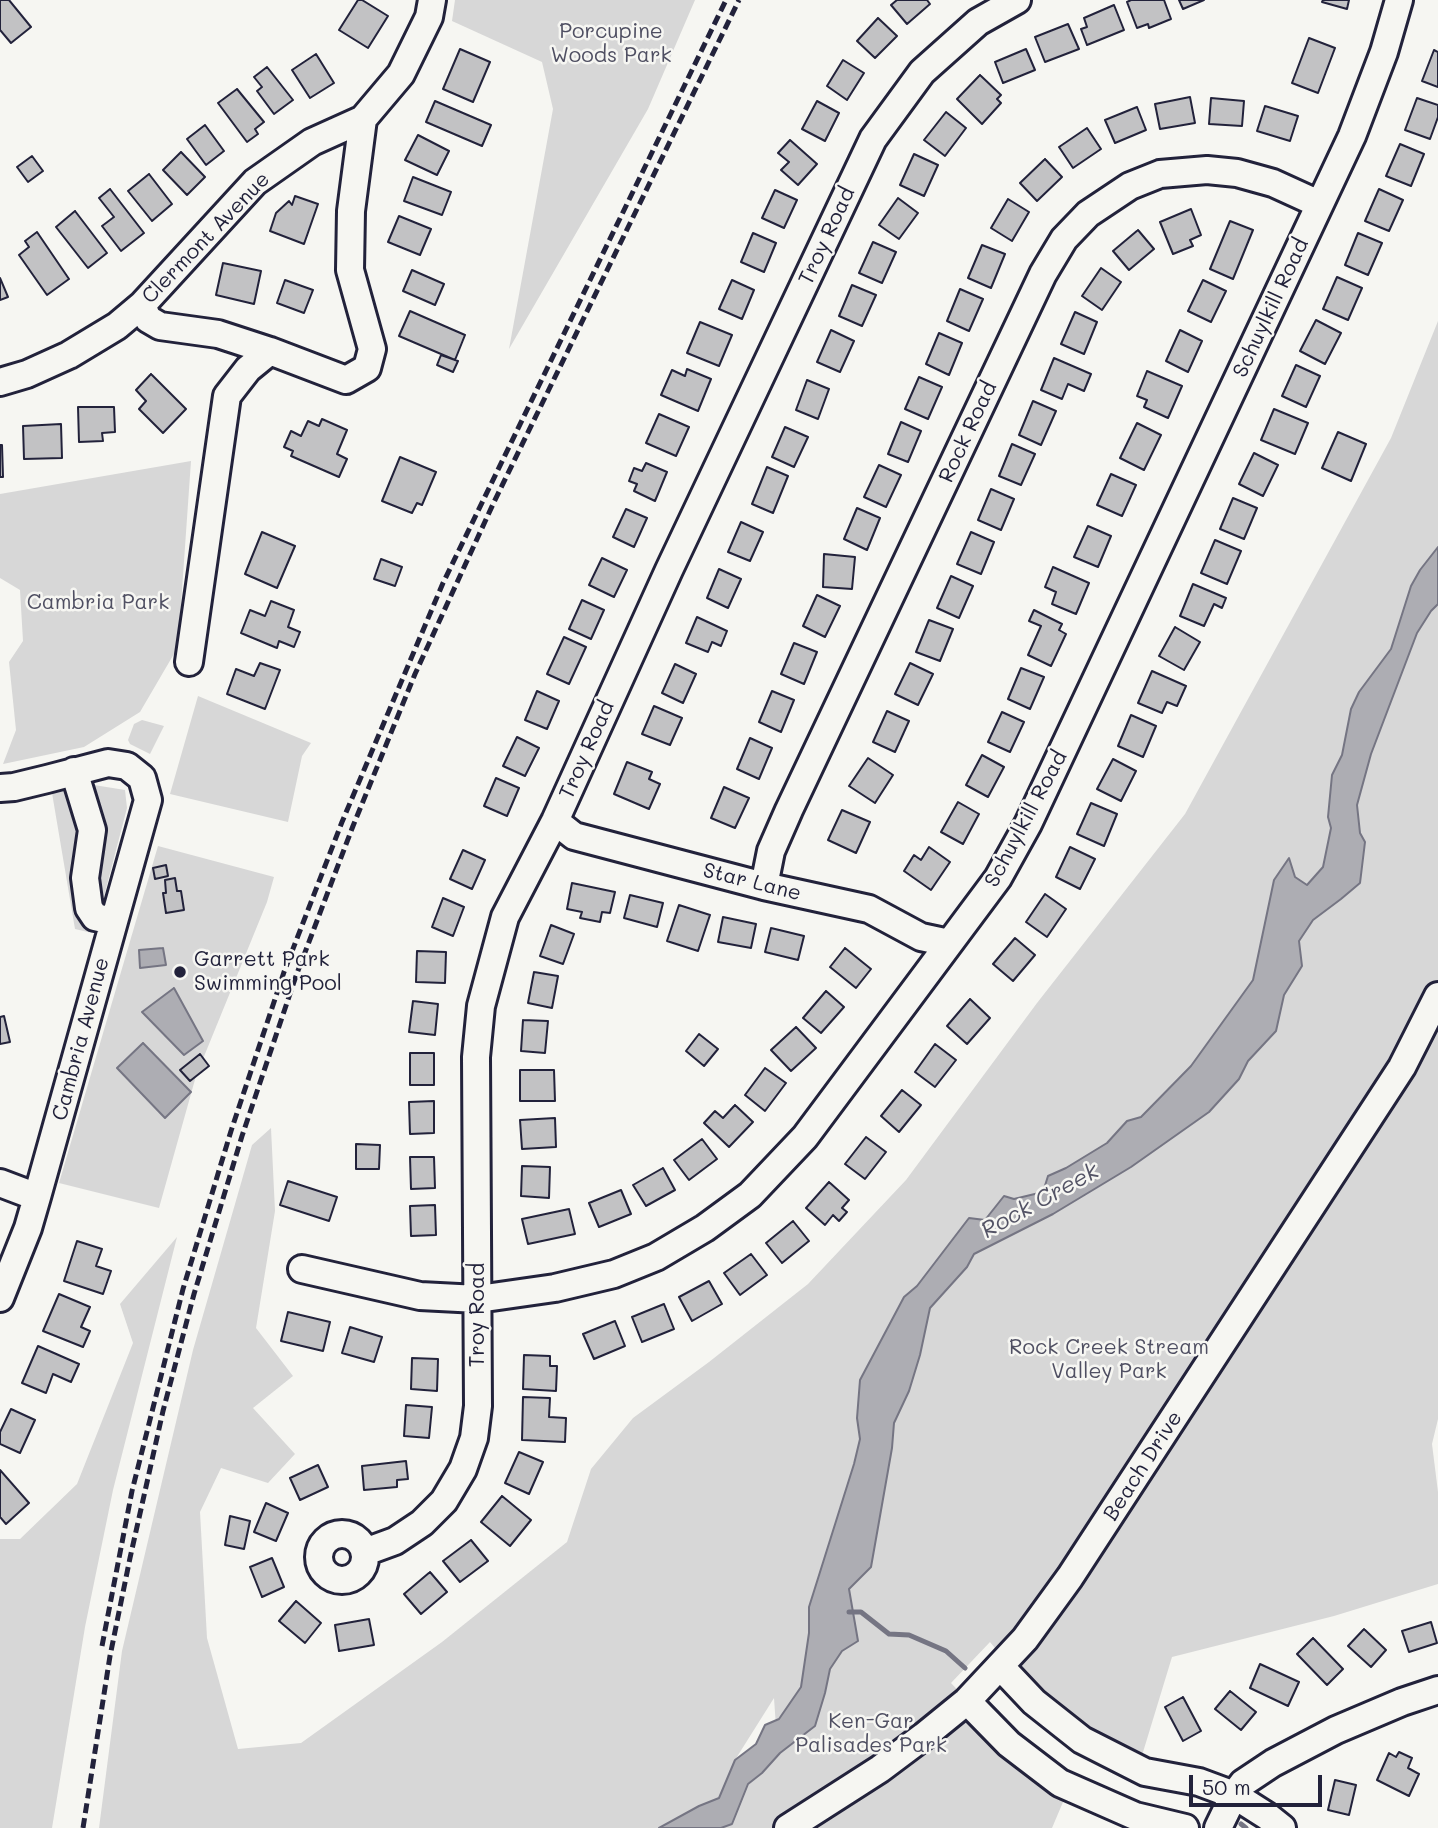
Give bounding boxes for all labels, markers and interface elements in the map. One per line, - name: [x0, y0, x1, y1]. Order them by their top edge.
- park label: Porcupine Woods Park: [550, 19, 672, 69]
- street label: Clermont Avenue: [137, 167, 275, 309]
- street label: Troy Road: [793, 183, 861, 289]
- street label: Schuylkill Road: [1228, 234, 1314, 382]
- street label: Rock Road: [934, 378, 1002, 486]
- park label: Cambria Park: [27, 590, 169, 616]
- street label: Troy Road: [554, 697, 620, 803]
- street label: Schuylkill Road: [979, 746, 1073, 892]
- street label: Star Lane: [700, 858, 804, 906]
- place label: Garrett Park Swimming Pool: [194, 947, 342, 997]
- street label: Cambria Avenue: [47, 955, 115, 1123]
- marker: Garrett Park Swimming Pool: [172, 964, 188, 980]
- water label: Rock Creek: [976, 1157, 1104, 1245]
- street label: Troy Road: [465, 1263, 491, 1367]
- park label: Rock Creek Stream Valley Park: [1009, 1335, 1209, 1385]
- street label: Beach Drive: [1098, 1406, 1188, 1526]
- park label: Ken-Gar Palisades Park: [795, 1709, 947, 1759]
- scale bar: [1193, 1762, 1326, 1806]
- text: 50 m: [1202, 1773, 1251, 1800]

